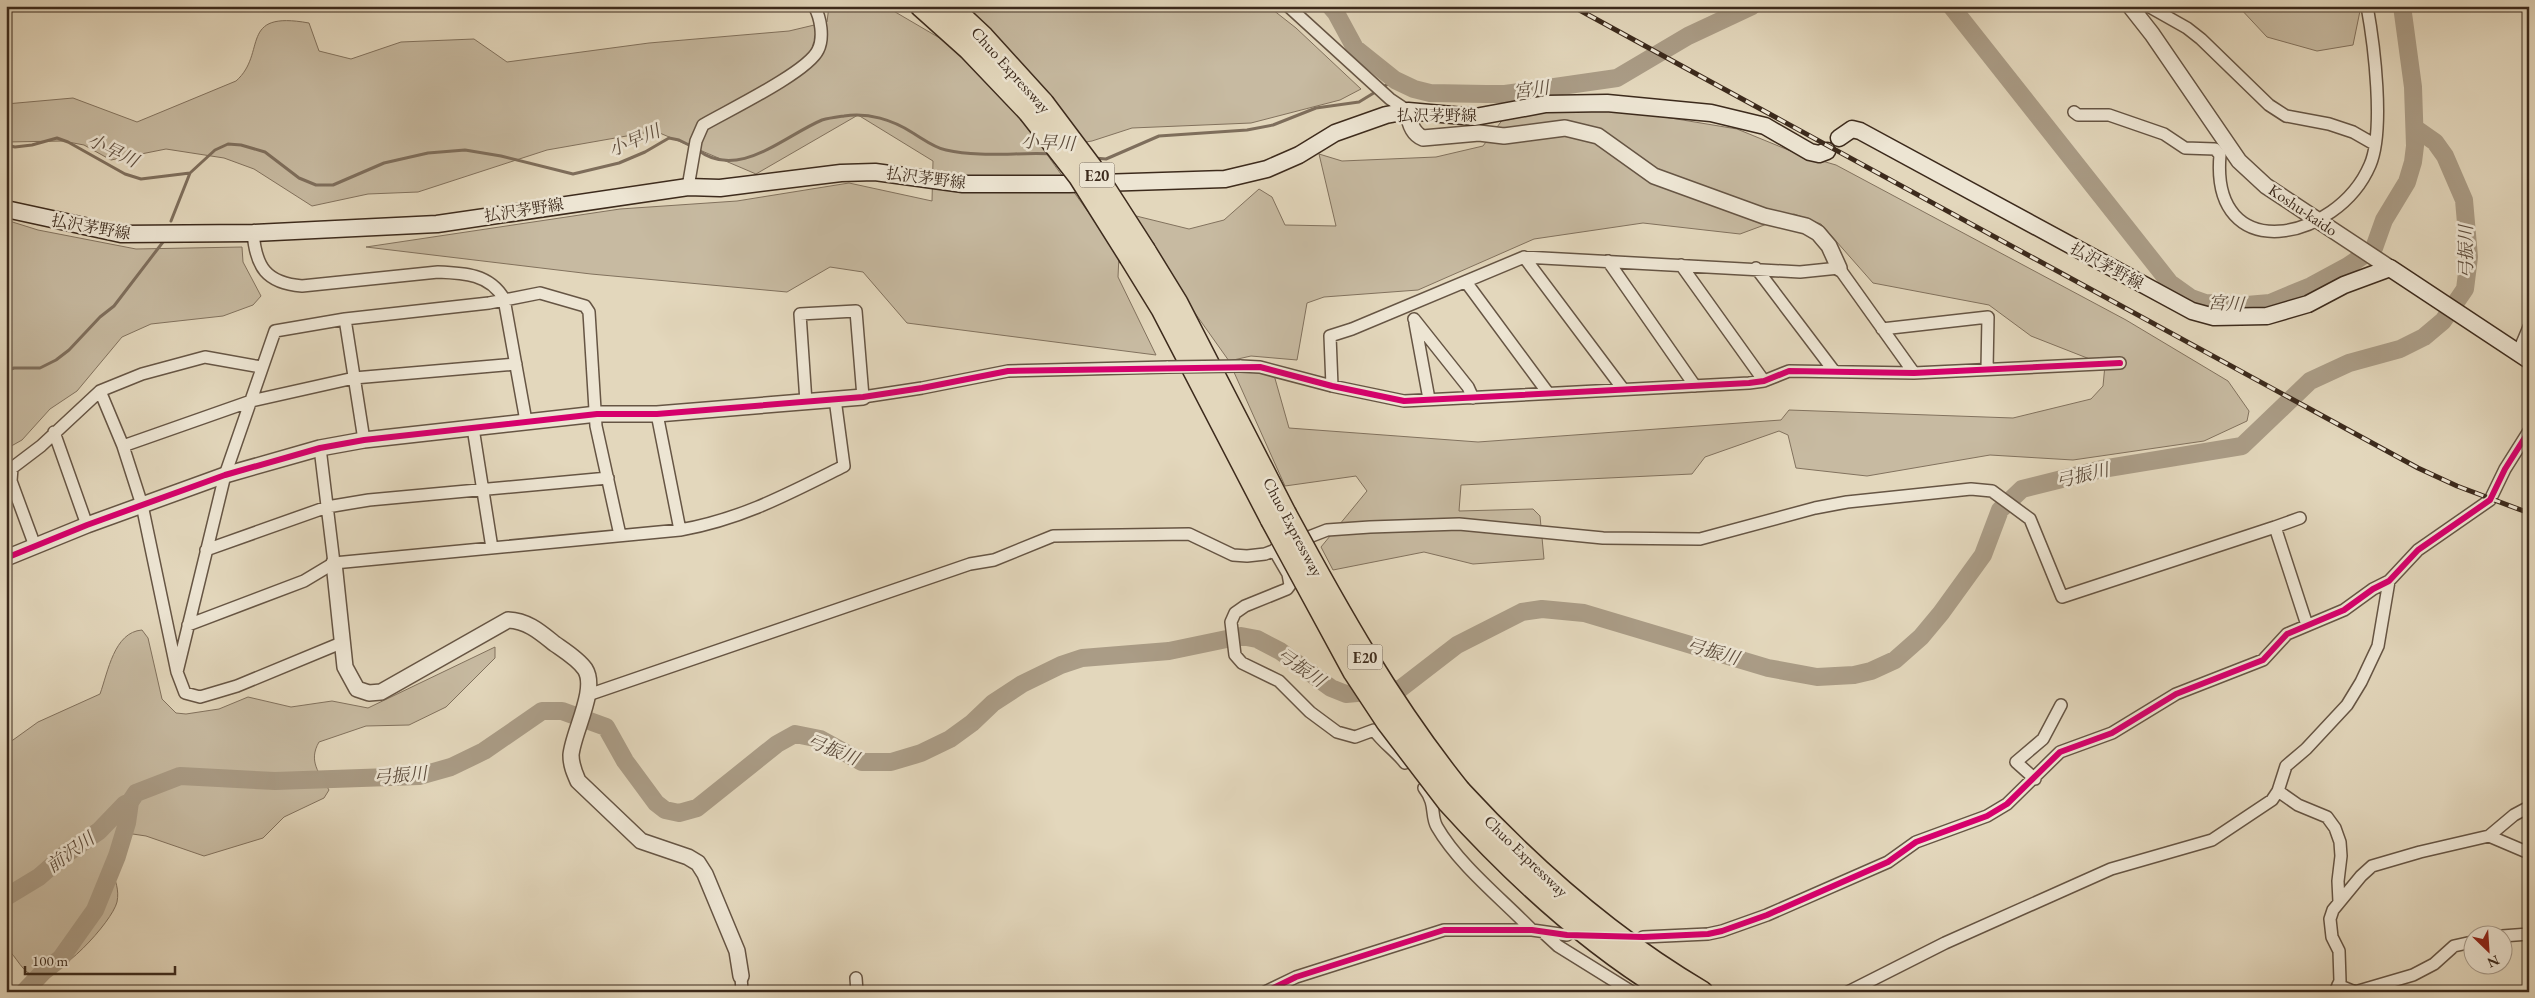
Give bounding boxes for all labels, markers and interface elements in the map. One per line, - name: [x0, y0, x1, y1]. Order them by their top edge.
- street label: Chuo Expressway: [967, 22, 1056, 118]
- water label: 宮川: [1512, 75, 1552, 103]
- street label: 払沢茅野線: [1397, 105, 1477, 126]
- water label: 小早川: [605, 118, 665, 161]
- water label: 小早川: [84, 128, 144, 173]
- water label: 小早川: [1020, 129, 1078, 155]
- road number: E20: [1080, 162, 1114, 188]
- street label: 払沢茅野線: [885, 163, 967, 193]
- street label: Koshu-kaido: [2264, 179, 2342, 241]
- street label: 払沢茅野線: [483, 193, 565, 227]
- street label: 払沢茅野線: [50, 210, 132, 244]
- water label: 弓振川: [2454, 223, 2477, 279]
- street label: 払沢茅野線: [2067, 238, 2147, 294]
- water label: 宮川: [2207, 290, 2247, 316]
- water label: 弓振川: [2053, 457, 2113, 492]
- street label: Chuo Expressway: [1258, 474, 1328, 581]
- water label: 弓振川: [1684, 633, 1744, 670]
- water label: 弓振川: [1272, 642, 1331, 693]
- road number: E20: [1348, 644, 1382, 670]
- water label: 弓振川: [804, 728, 864, 771]
- water label: 弓振川: [372, 761, 430, 789]
- street label: Chuo Expressway: [1479, 811, 1573, 902]
- water label: 前沢川: [41, 826, 100, 877]
- north arrow: [2462, 926, 2512, 976]
- scale bar: [25, 943, 175, 975]
- text: 100 m: [32, 951, 69, 970]
- text: N: [2484, 951, 2502, 973]

